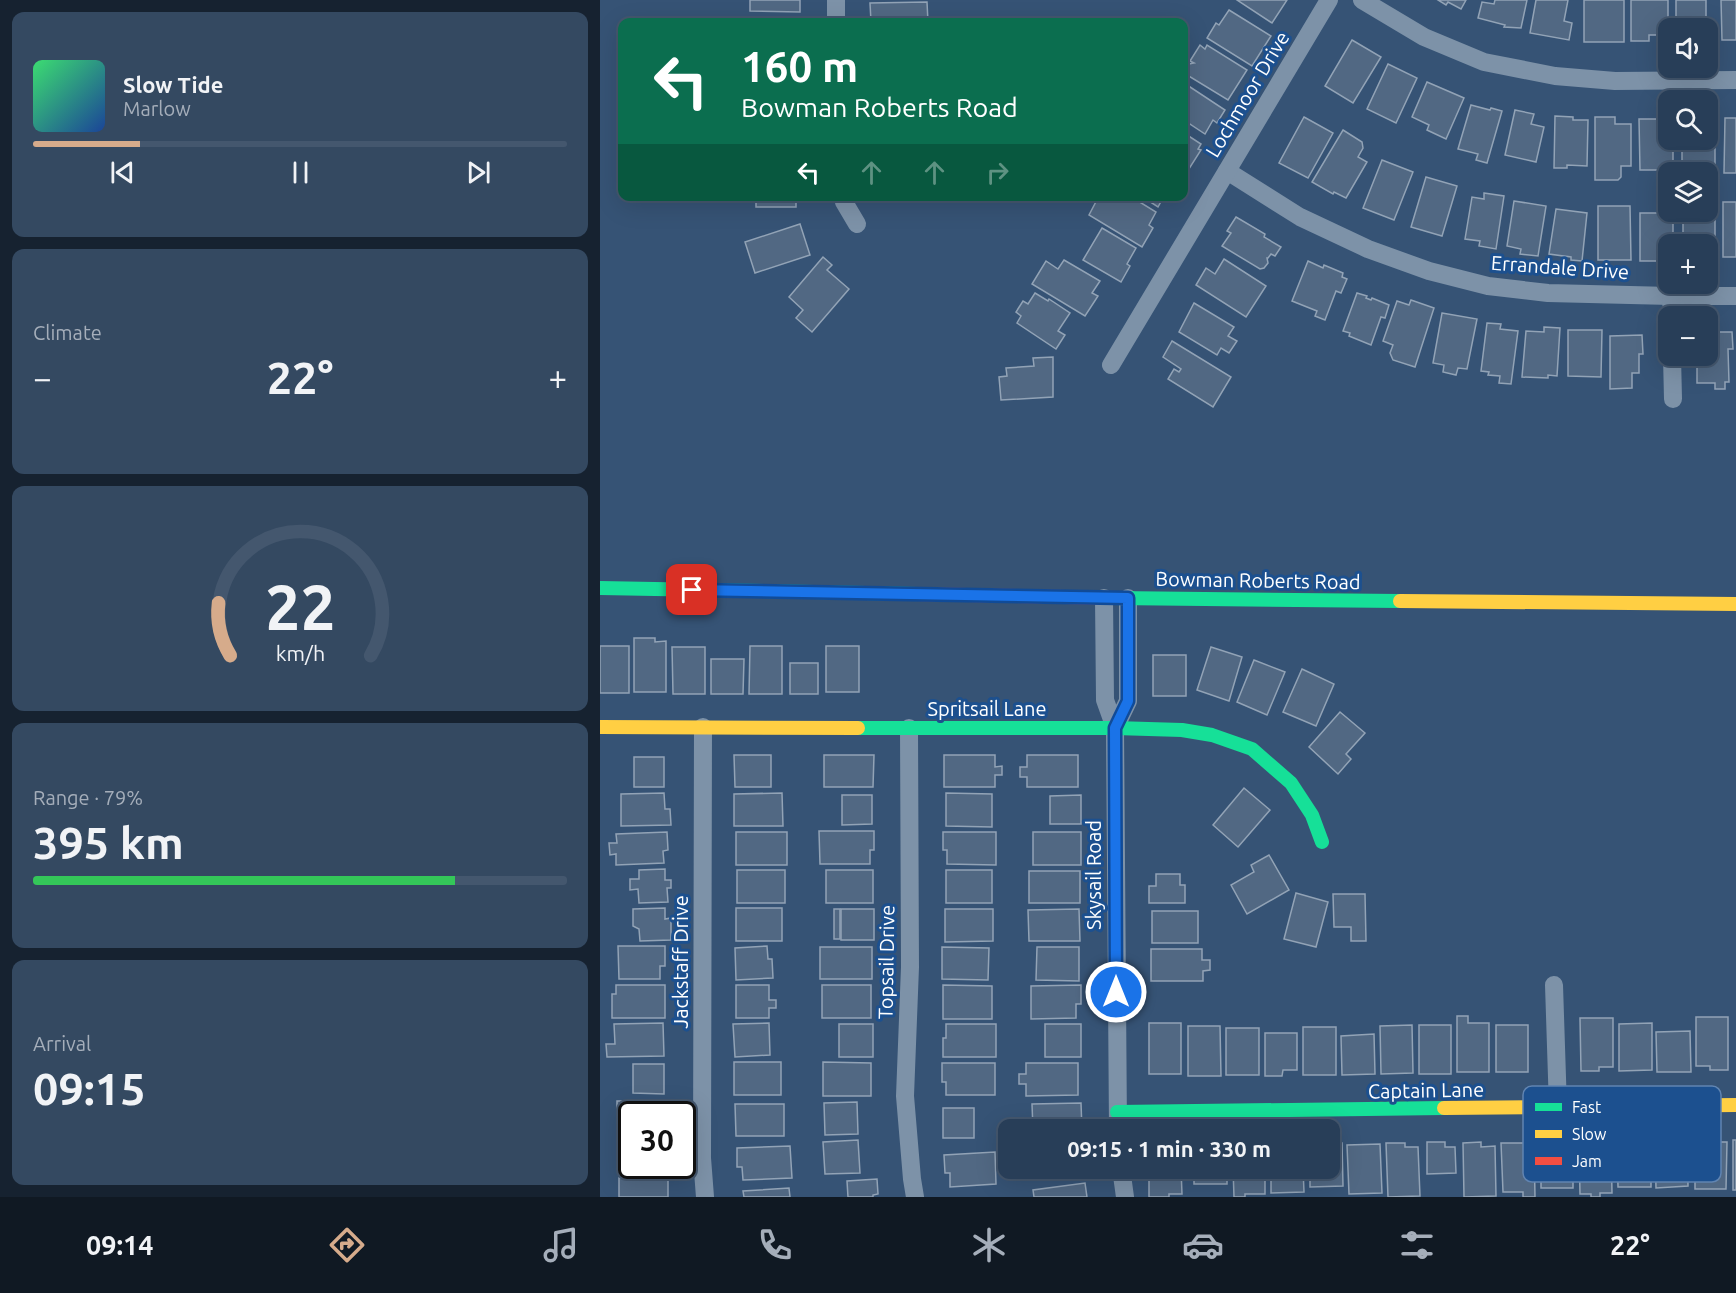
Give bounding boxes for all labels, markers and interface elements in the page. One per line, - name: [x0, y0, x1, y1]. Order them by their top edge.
- map controls: [1658, 18, 1718, 366]
- button: sound: [1658, 18, 1718, 78]
- street label: Lochmoor Drive: [1200, 27, 1294, 161]
- icon: left: [642, 42, 720, 120]
- text: 160 m: [741, 43, 858, 90]
- text: Slow Tide: [123, 72, 223, 97]
- button: search: [1658, 90, 1718, 150]
- text: Bowman Roberts Road: [741, 92, 1018, 122]
- text: Marlow: [123, 97, 191, 120]
- icon: previous: [106, 156, 139, 189]
- icon: pause: [284, 156, 317, 189]
- icon: next: [462, 156, 495, 189]
- icon: left: [792, 156, 825, 189]
- icon: ahead: [855, 156, 888, 189]
- icon: ahead: [918, 156, 951, 189]
- icon: right: [981, 156, 1014, 189]
- button: layers: [1658, 162, 1718, 222]
- button: +: [1658, 234, 1718, 294]
- street label: Errandale Drive: [1490, 251, 1630, 283]
- button: −: [1658, 306, 1718, 366]
- text: Climate: [33, 321, 102, 344]
- text: 22°: [267, 352, 333, 403]
- text: −: [33, 359, 52, 396]
- text: +: [548, 359, 567, 396]
- pin: [666, 564, 717, 615]
- street label: Bowman Roberts Road: [1155, 567, 1361, 593]
- text: 22: [265, 572, 335, 642]
- icon: arrive: [675, 573, 708, 606]
- text: km/h: [275, 641, 325, 665]
- street label: Spritsail Lane: [927, 697, 1047, 720]
- text: Range · 79%: [33, 786, 143, 809]
- text: 395 km: [33, 817, 184, 868]
- street label: Skysail Road: [1082, 820, 1105, 930]
- street label: Jackstaff Drive: [669, 895, 692, 1029]
- street label: Topsail Drive: [874, 905, 898, 1019]
- position arrow: [1084, 960, 1148, 1024]
- text: Arrival: [33, 1032, 91, 1055]
- text: 09:15: [33, 1063, 146, 1114]
- street label: Captain Lane: [1368, 1077, 1484, 1103]
- legend: [1523, 1086, 1721, 1182]
- text: Fast: [1572, 1098, 1602, 1116]
- speed limit sign: 30: [618, 1101, 696, 1179]
- text: Slow: [1572, 1125, 1607, 1143]
- text: 09:15 · 1 min · 330 m: [1067, 1136, 1271, 1161]
- text: Jam: [1572, 1152, 1602, 1170]
- icon: directions: [326, 1224, 368, 1266]
- icon: music: [540, 1224, 582, 1266]
- icon: phone: [754, 1224, 796, 1266]
- icon: climate: [968, 1224, 1010, 1266]
- icon: car: [1182, 1224, 1224, 1266]
- icon: filters: [1396, 1224, 1438, 1266]
- text: 09:14: [86, 1230, 154, 1260]
- text: 22°: [1610, 1230, 1650, 1260]

